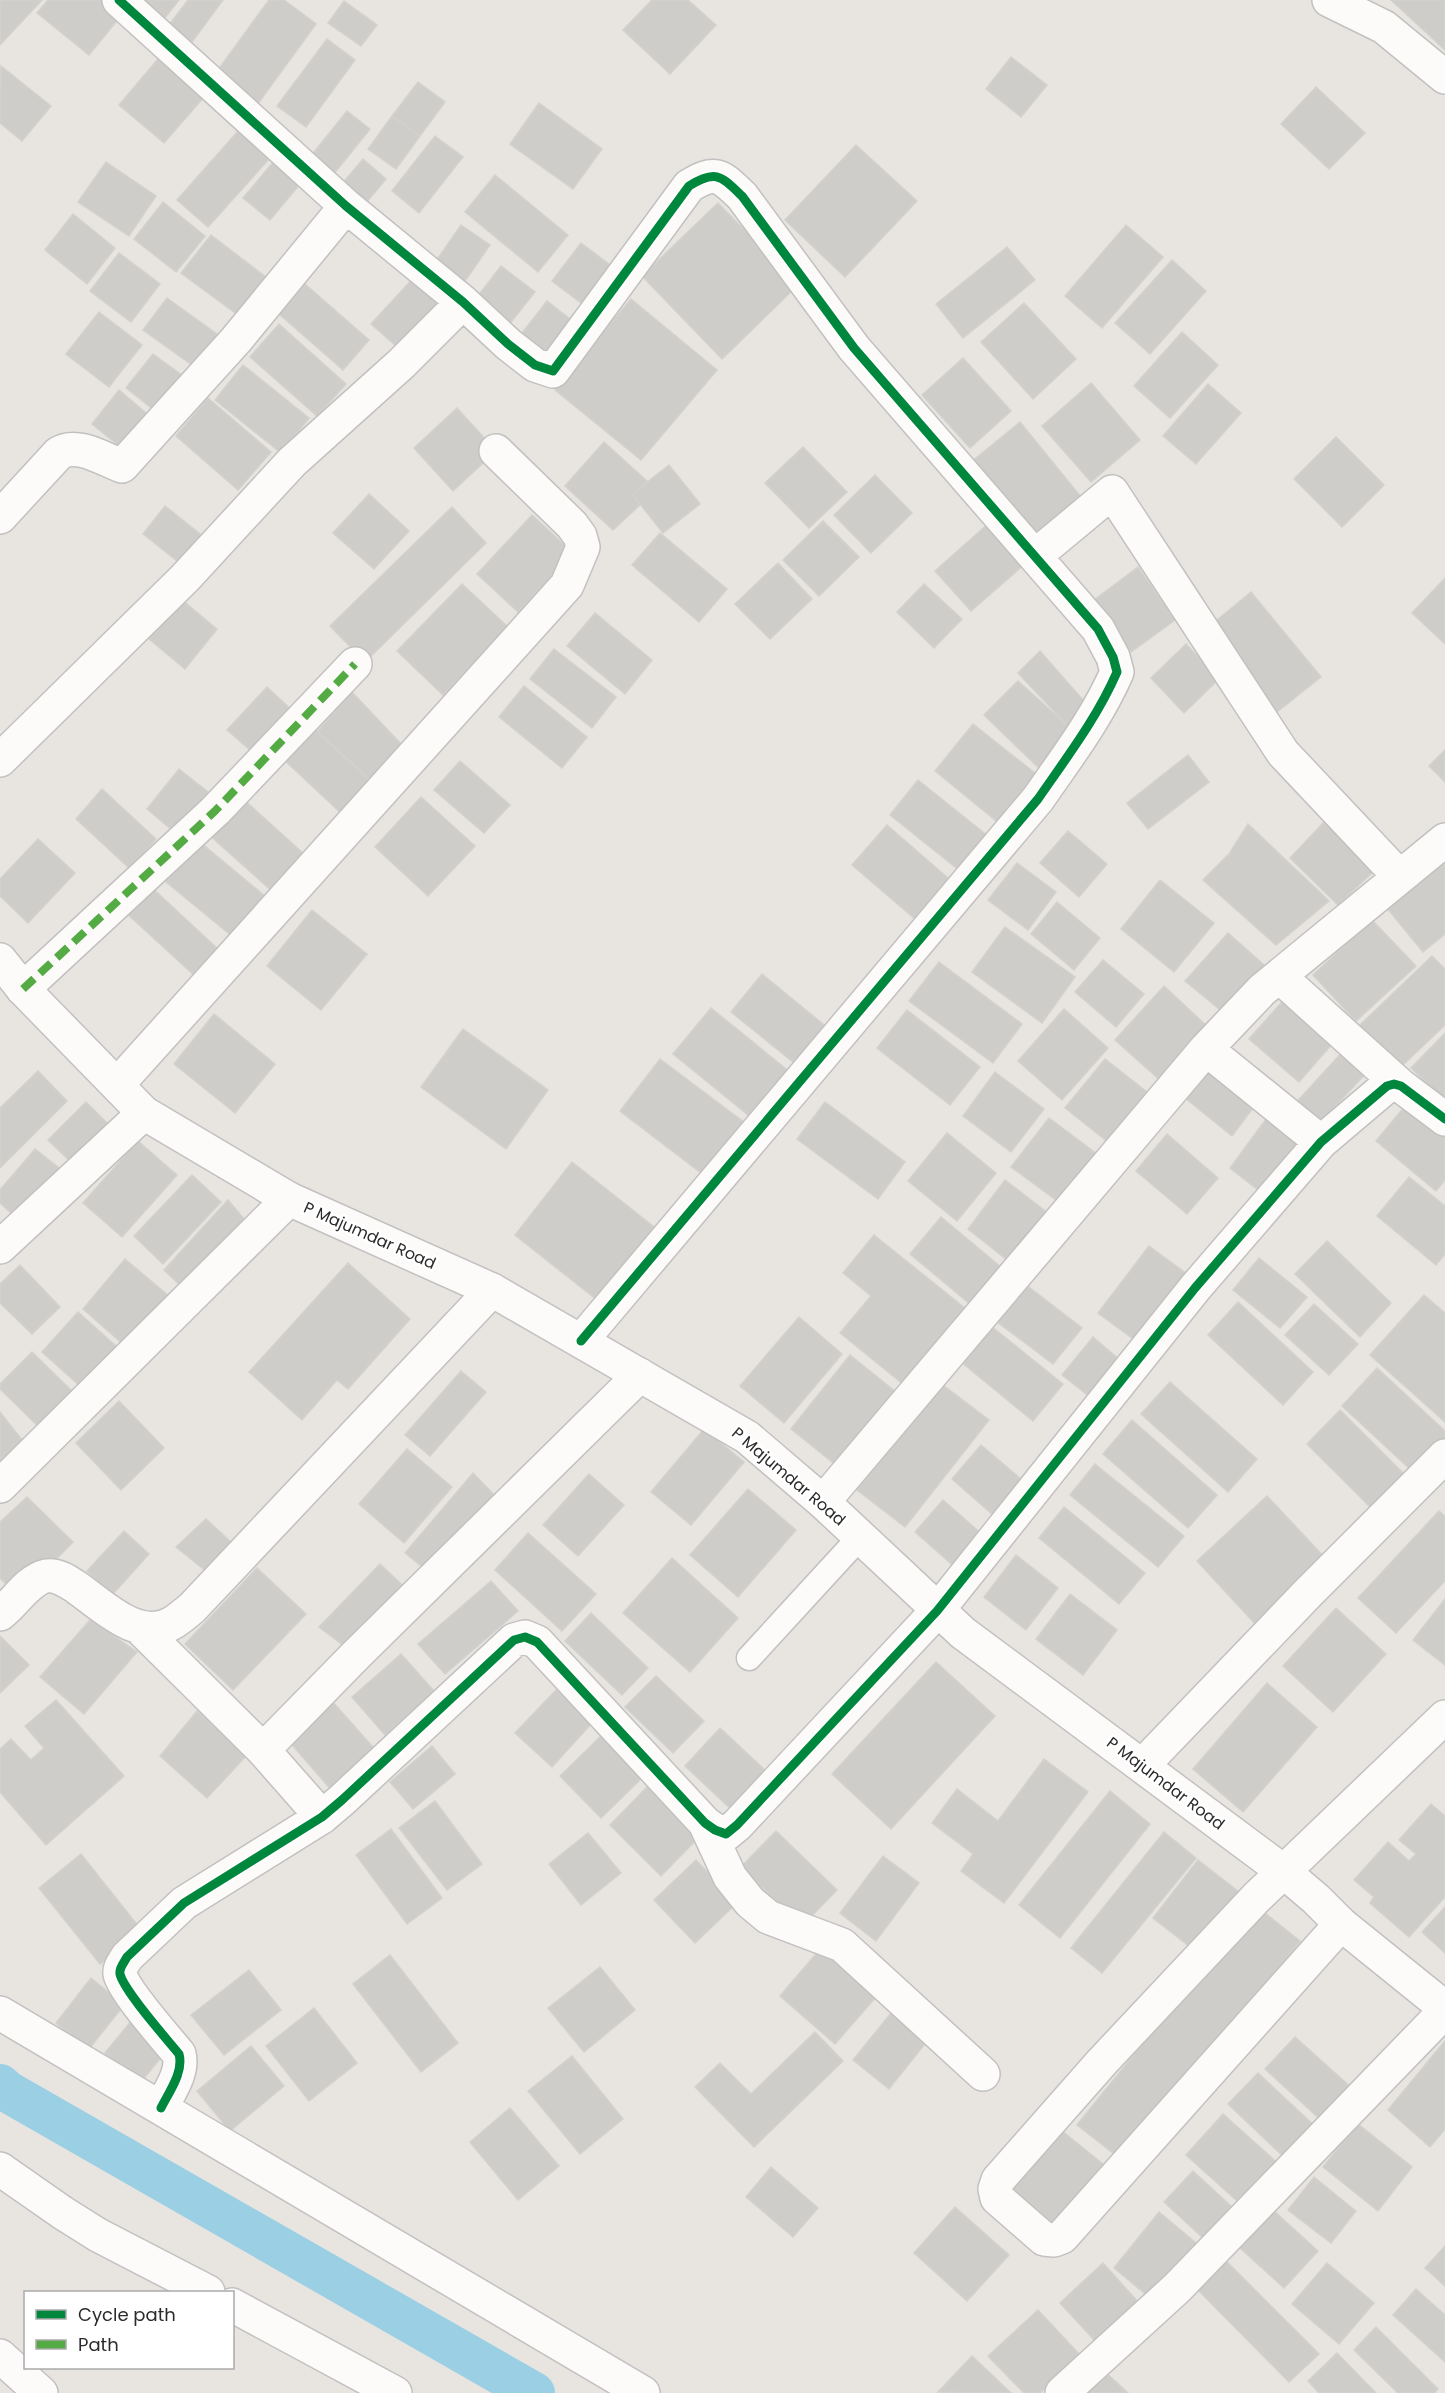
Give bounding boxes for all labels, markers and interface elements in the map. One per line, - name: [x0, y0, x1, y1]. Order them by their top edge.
- street label: P Majumdar Road: [300, 1196, 439, 1275]
- street label: P Majumdar Road: [727, 1422, 851, 1531]
- street label: P Majumdar Road: [1102, 1731, 1229, 1835]
- legend: [24, 2291, 234, 2369]
- text: Cycle path: [78, 2302, 176, 2327]
- text: Path: [78, 2332, 119, 2357]

